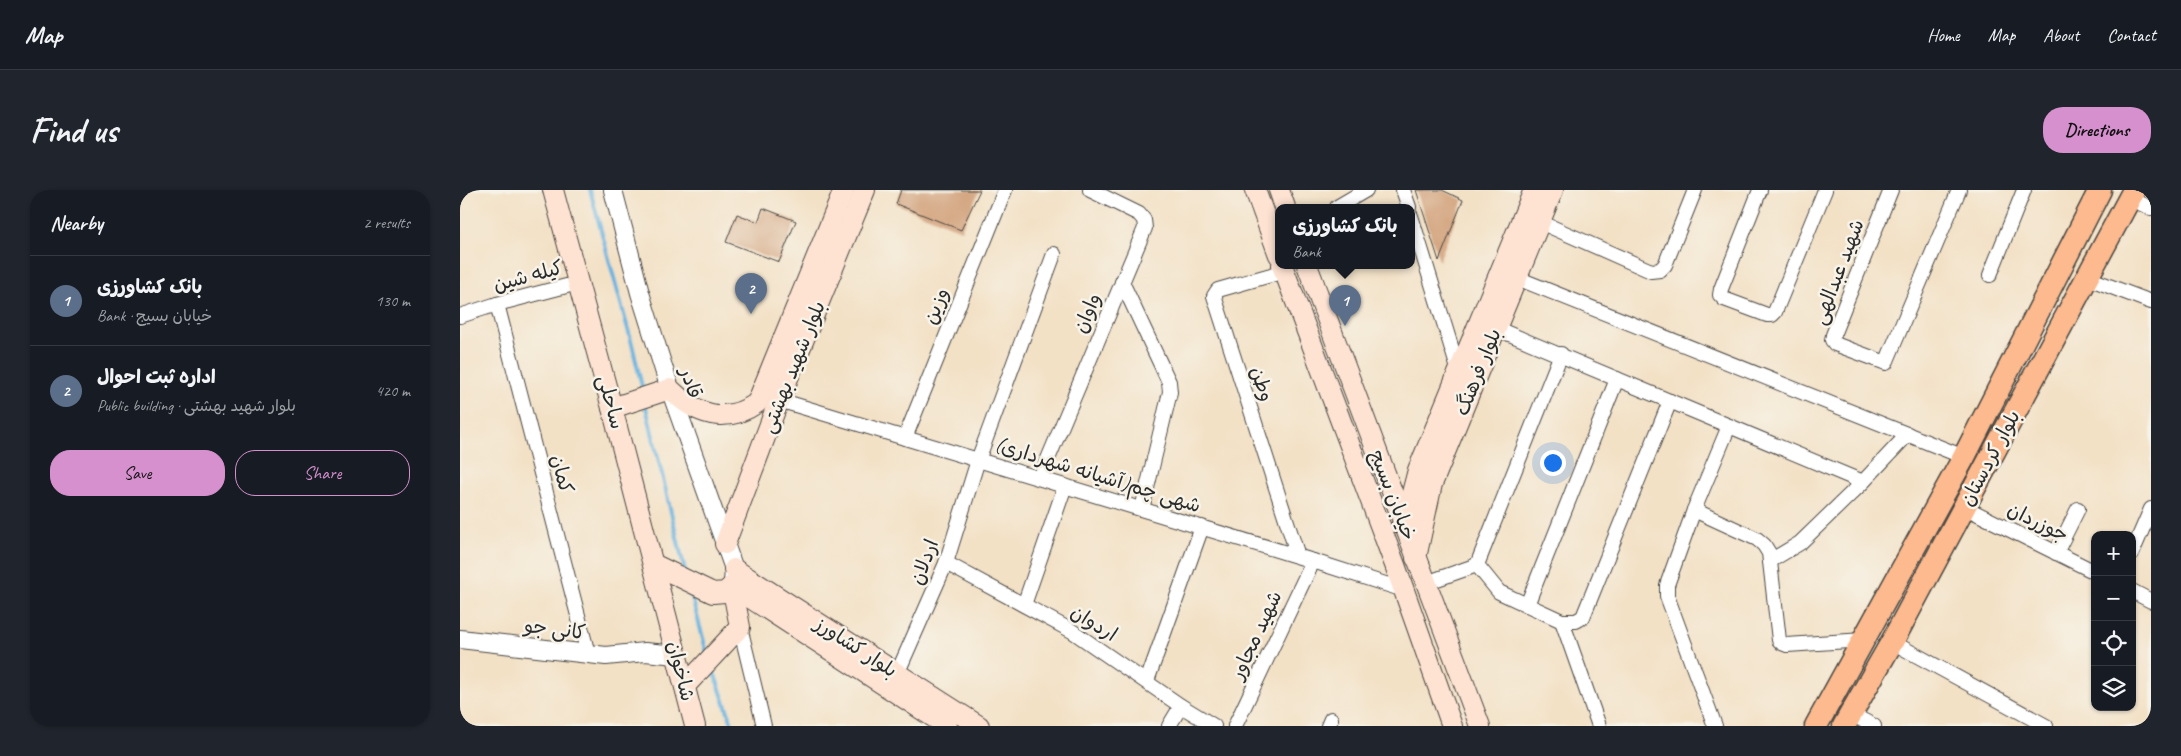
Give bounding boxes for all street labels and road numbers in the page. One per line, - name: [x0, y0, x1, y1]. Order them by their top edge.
- street label: شهید عبدالهی: [1806, 216, 1870, 328]
- street label: کیله شین: [490, 255, 566, 297]
- street label: وزین: [917, 284, 955, 328]
- street label: واوان: [1067, 289, 1107, 337]
- street label: بلوار شهید بهشتی: [755, 297, 831, 437]
- street label: بلوار فرهنگ: [1449, 325, 1507, 419]
- street label: قادر: [674, 362, 708, 402]
- street label: وطن: [1245, 363, 1279, 405]
- street label: ساحلی: [592, 372, 630, 432]
- street label: بلوار کردستان: [1954, 406, 2026, 510]
- street label: شهی چم(آشیانه شهرداری): [992, 432, 1204, 520]
- street label: خیابان بسیج: [1363, 446, 1422, 544]
- street label: کمان: [545, 452, 579, 496]
- street label: جوزردان: [2003, 497, 2073, 547]
- street label: اردلان: [904, 536, 944, 588]
- street label: شهید مجاور: [1224, 587, 1287, 685]
- street label: اردوان: [1066, 599, 1122, 647]
- street label: بلوار کشاورز: [808, 610, 902, 683]
- street label: کانی جو: [521, 613, 587, 645]
- street label: شاخوان: [661, 638, 701, 704]

